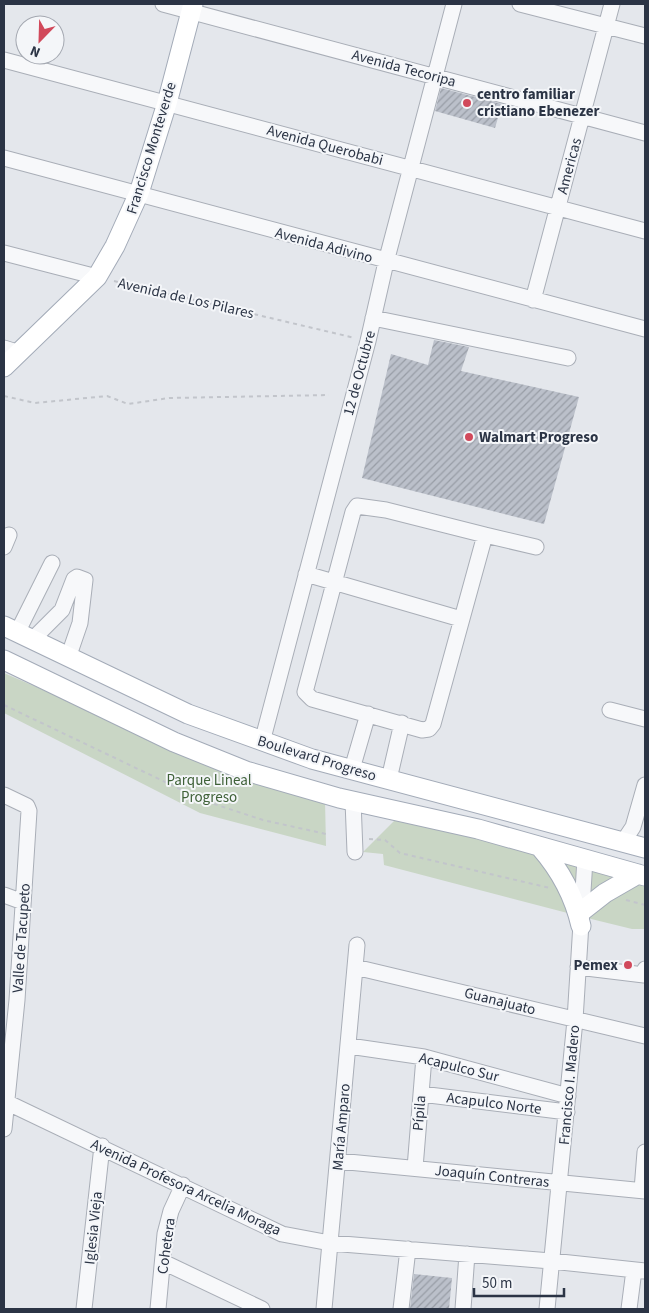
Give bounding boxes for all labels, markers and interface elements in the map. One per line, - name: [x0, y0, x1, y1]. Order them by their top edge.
- north arrow: [15, 15, 65, 65]
- text: N: [27, 40, 44, 62]
- street label: Avenida Tecoripa: [350, 45, 458, 92]
- street label: Francisco Monteverde: [121, 80, 182, 217]
- place label: centro familiar cristiano Ebenezer: [477, 84, 600, 122]
- marker: centro familiar cristiano Ebenezer: [461, 97, 473, 109]
- street label: Avenida Querobabi: [264, 120, 385, 171]
- street label: Americas: [552, 136, 587, 197]
- street label: Avenida Adivino: [273, 222, 375, 269]
- street label: Avenida de Los Pilares: [116, 273, 256, 324]
- street label: 12 de Octubre: [338, 328, 381, 418]
- place label: Walmart Progreso: [479, 427, 598, 448]
- marker: Walmart Progreso: [463, 431, 475, 443]
- street label: Boulevard Progreso: [255, 730, 379, 787]
- park label: Parque Lineal Progreso: [166, 770, 252, 808]
- street label: Valle de Tacupeto: [7, 882, 36, 994]
- place label: Pemex: [574, 955, 618, 976]
- marker: Pemex: [622, 959, 634, 971]
- street label: Guanajuato: [462, 982, 538, 1020]
- street label: Francisco I. Madero: [554, 1024, 585, 1146]
- street label: Acapulco Sur: [417, 1047, 502, 1088]
- street label: María Amparo: [327, 1083, 356, 1171]
- street label: Acapulco Norte: [445, 1087, 543, 1120]
- street label: Pípila: [407, 1094, 432, 1132]
- street label: Avenida Profesora Arcelia Moraga: [87, 1134, 284, 1241]
- street label: Joaquín Contreras: [434, 1160, 550, 1193]
- street label: Iglesia Vieja: [79, 1190, 108, 1266]
- street label: Cohetera: [152, 1216, 181, 1276]
- scale bar: [474, 1266, 564, 1298]
- text: 50 m: [482, 1273, 512, 1294]

